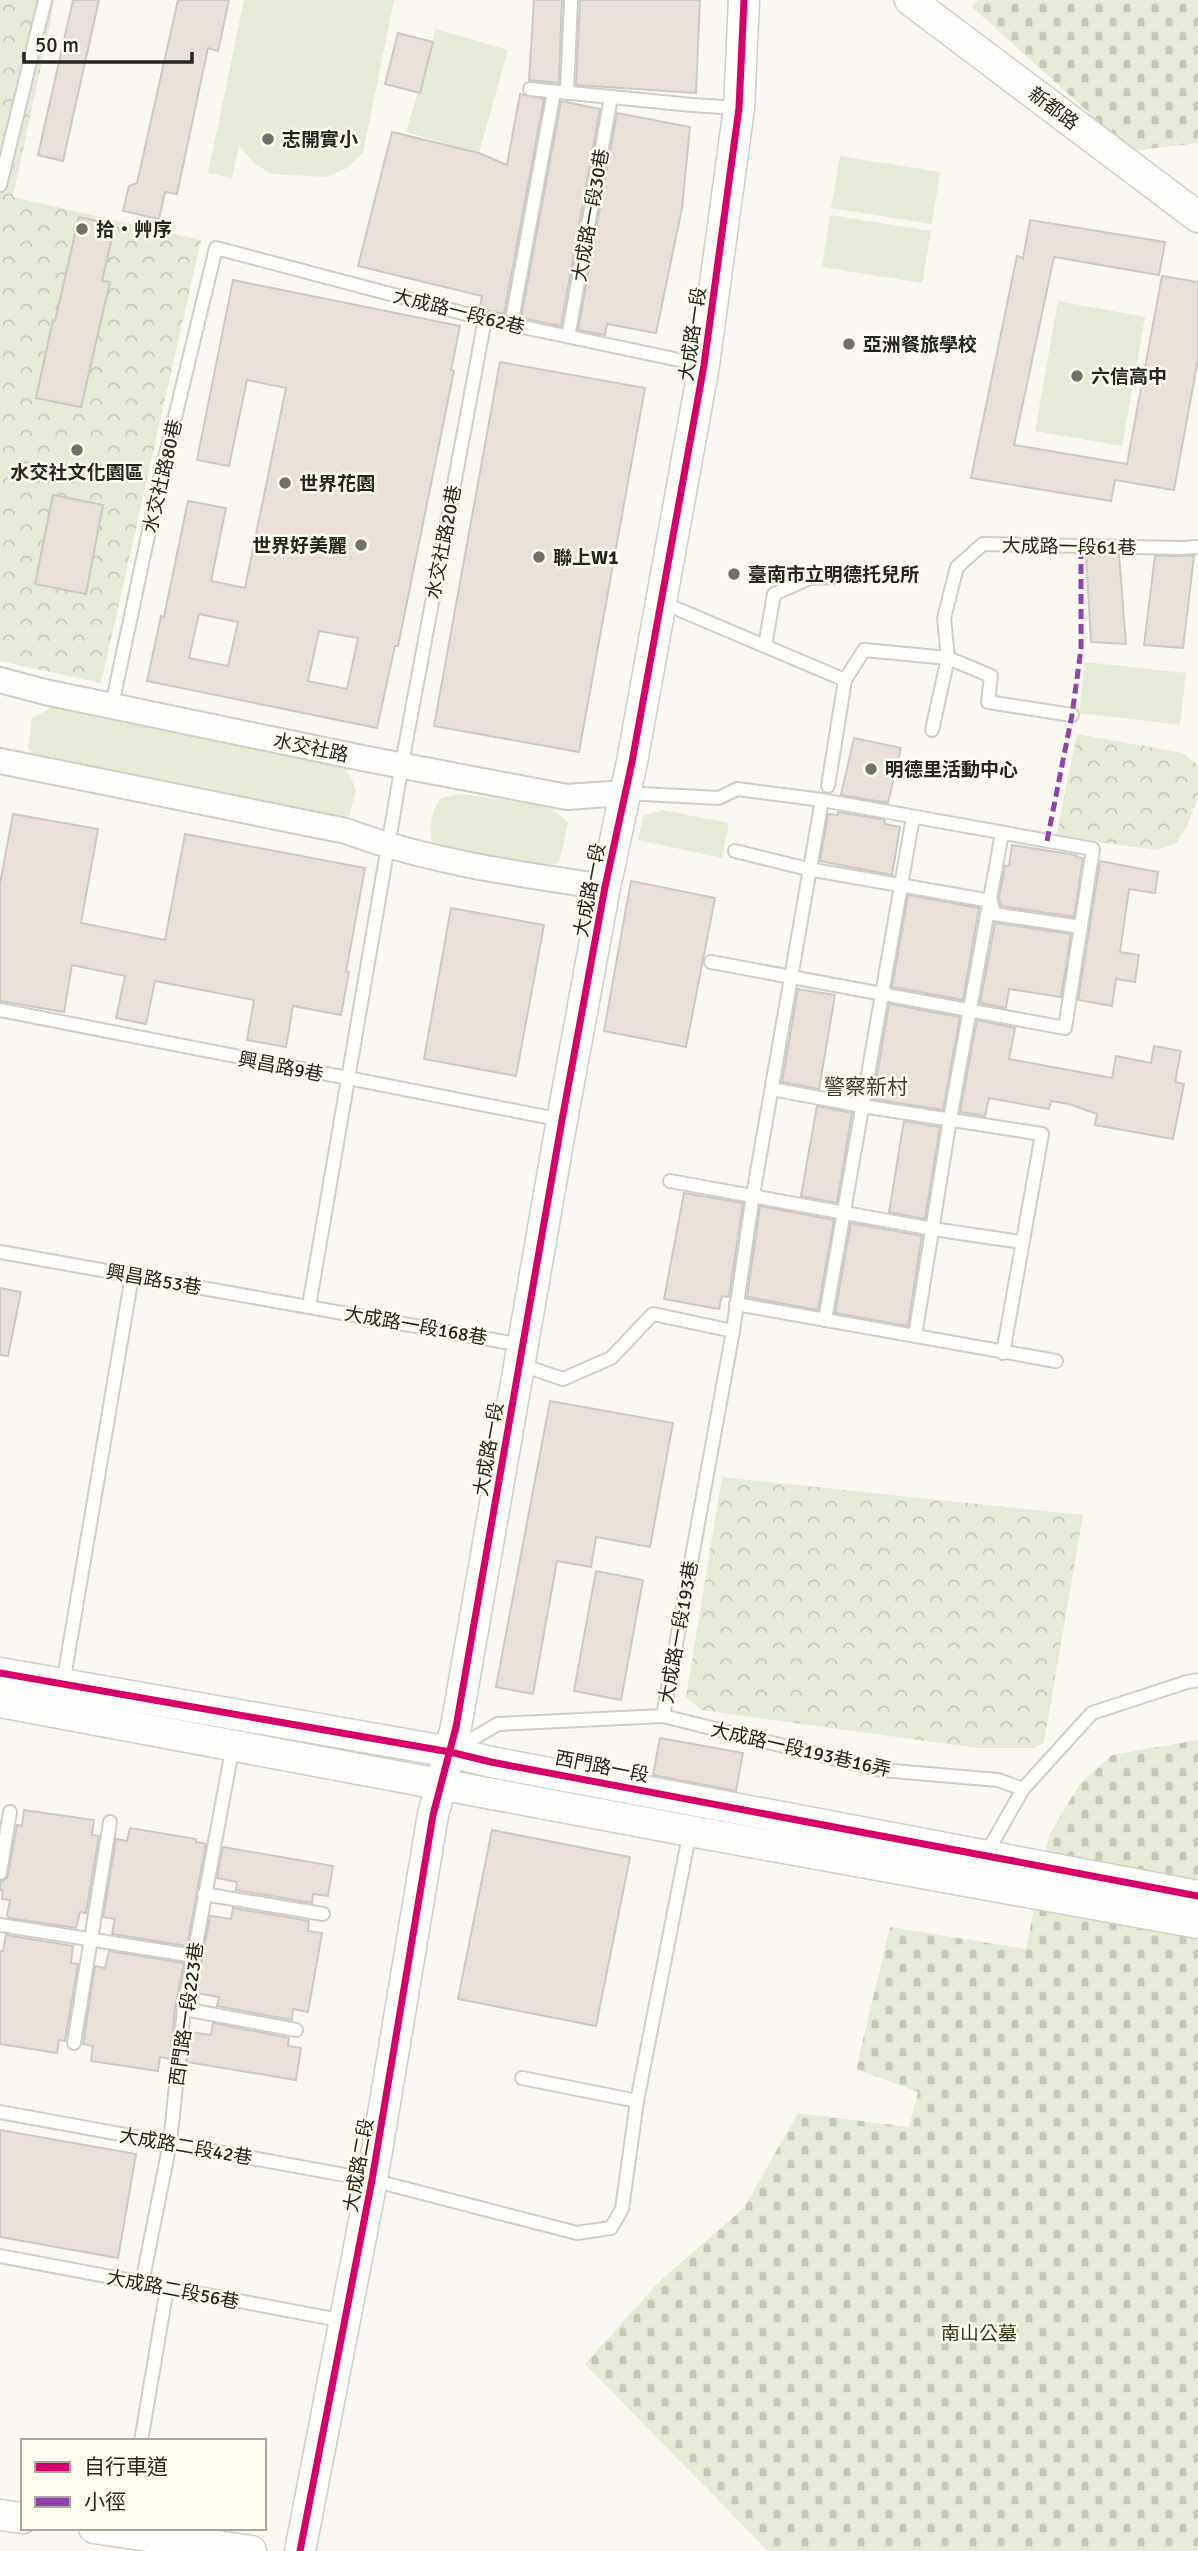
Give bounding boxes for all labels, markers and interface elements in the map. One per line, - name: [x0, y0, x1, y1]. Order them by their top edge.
- scale bar: [24, 21, 192, 65]
- text: 50 m: [35, 32, 79, 58]
- street label: 新都路: [1023, 82, 1083, 136]
- place label: 志開實小: [282, 128, 358, 152]
- marker: 志開實小: [260, 131, 276, 147]
- street label: 大成路一段30巷: [567, 147, 614, 284]
- place label: 拾・艸序: [96, 218, 172, 242]
- marker: 拾・艸序: [74, 221, 90, 237]
- street label: 大成路一段62巷: [391, 284, 527, 340]
- street label: 大成路一段: [674, 285, 711, 383]
- place label: 亞洲餐旅學校: [863, 333, 977, 357]
- marker: 亞洲餐旅學校: [841, 336, 857, 352]
- place label: 六信高中: [1091, 365, 1167, 389]
- marker: 六信高中: [1069, 368, 1085, 384]
- street label: 水交社路80巷: [138, 417, 188, 535]
- marker: 水交社文化園區: [69, 442, 85, 458]
- place label: 水交社文化園區: [10, 461, 144, 485]
- place label: 世界花園: [299, 472, 375, 496]
- marker: 世界花園: [277, 475, 293, 491]
- street label: 水交社路20巷: [421, 483, 467, 601]
- place label: 世界好美麗: [252, 534, 347, 558]
- street label: 大成路一段61巷: [1002, 534, 1136, 560]
- marker: 世界好美麗: [353, 537, 369, 553]
- place label: 聯上W1: [553, 546, 618, 570]
- marker: 聯上W1: [531, 549, 547, 565]
- place label: 臺南市立明德托兒所: [748, 563, 919, 587]
- marker: 臺南市立明德托兒所: [726, 566, 742, 582]
- street label: 水交社路: [271, 728, 350, 768]
- place label: 明德里活動中心: [885, 758, 1018, 782]
- marker: 明德里活動中心: [863, 761, 879, 777]
- street label: 大成路一段: [569, 841, 611, 939]
- street label: 興昌路9巷: [236, 1047, 325, 1087]
- district label: 警察新村: [824, 1074, 908, 1100]
- street label: 興昌路53巷: [104, 1260, 203, 1300]
- street label: 大成路一段168巷: [342, 1302, 489, 1350]
- street label: 大成路一段: [469, 1400, 509, 1498]
- street label: 大成路一段193巷: [655, 1559, 703, 1706]
- street label: 大成路一段193巷16弄: [708, 1718, 893, 1782]
- street label: 西門路一段: [553, 1746, 651, 1788]
- street label: 西門路一段223巷: [165, 1941, 209, 2087]
- street label: 大成路二段: [339, 2116, 379, 2214]
- street label: 大成路二段42巷: [117, 2123, 254, 2170]
- street label: 大成路二段56巷: [104, 2265, 241, 2315]
- park label: 南山公墓: [941, 2322, 1017, 2346]
- legend: [21, 2439, 266, 2530]
- text: 自行車道: [84, 2454, 168, 2480]
- text: 小徑: [84, 2489, 126, 2515]

